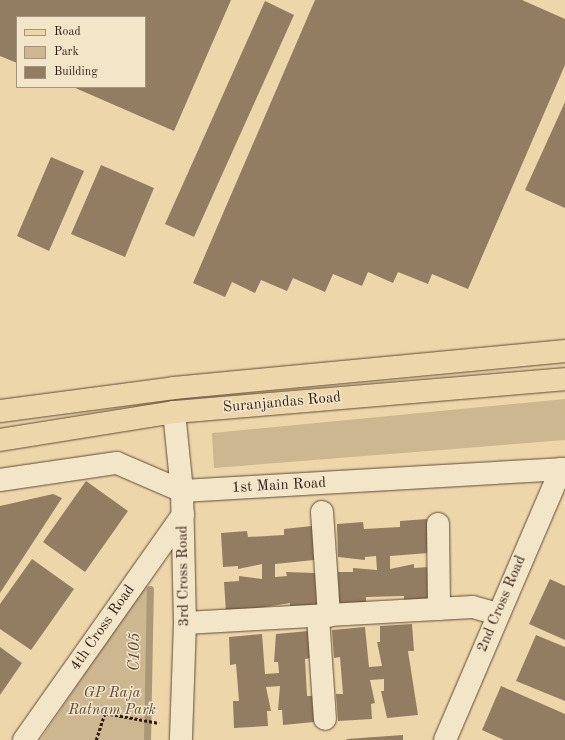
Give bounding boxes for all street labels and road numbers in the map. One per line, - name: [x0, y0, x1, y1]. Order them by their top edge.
- street label: Suranjandas Road: [222, 389, 342, 417]
- street label: 1st Main Road: [231, 475, 327, 497]
- street label: 3rd Cross Road: [174, 525, 194, 627]
- street label: 2nd Cross Road: [474, 553, 530, 655]
- street label: 4th Cross Road: [67, 582, 139, 674]

